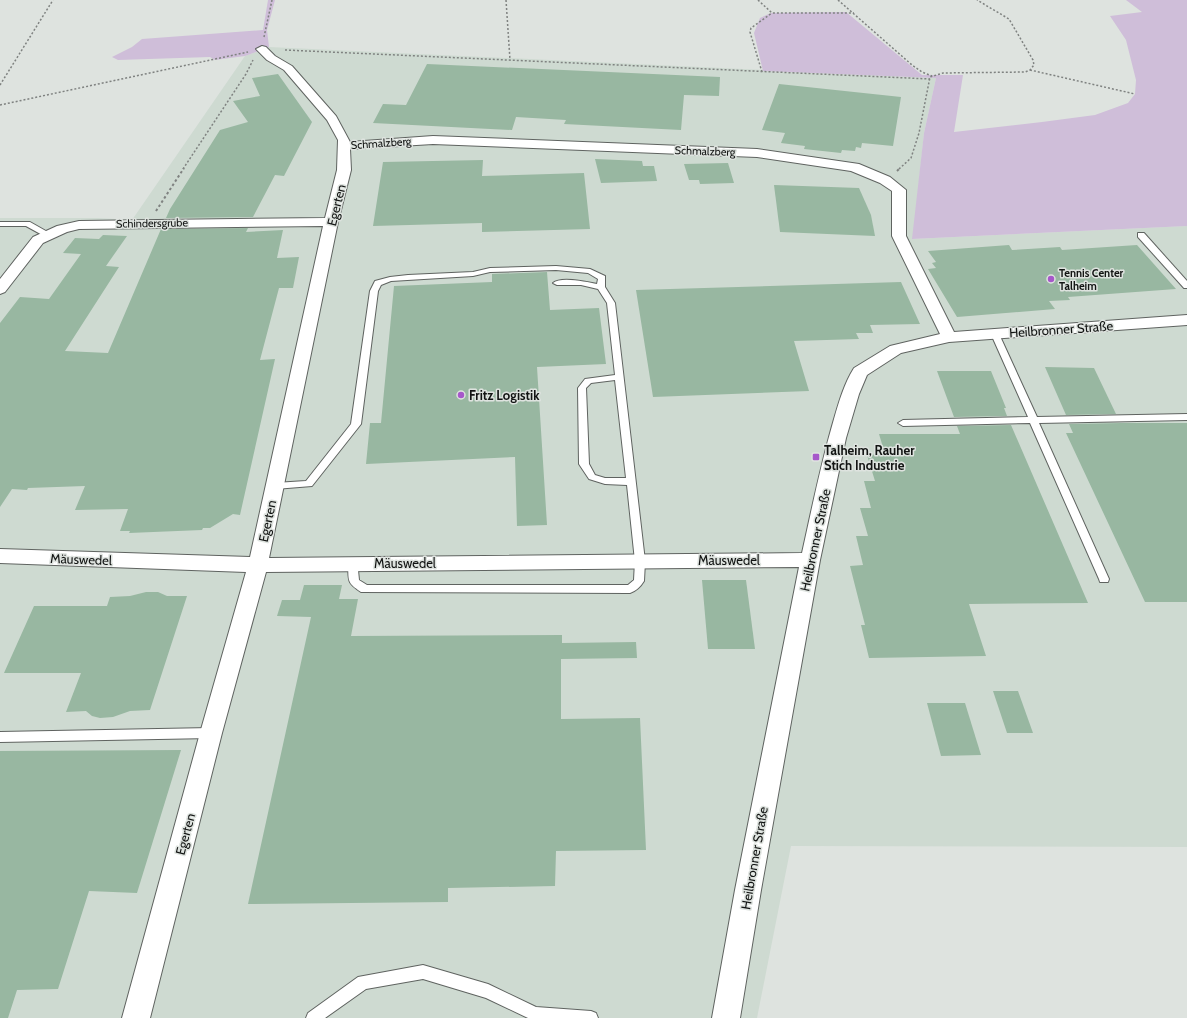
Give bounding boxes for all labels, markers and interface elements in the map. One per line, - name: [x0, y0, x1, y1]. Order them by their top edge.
- street label: Schmalzberg: [350, 134, 412, 152]
- street label: Schmalzberg: [674, 143, 736, 159]
- street label: Egerten: [323, 182, 349, 228]
- street label: Schindersgrube: [116, 215, 189, 231]
- place label: Tennis Center Talheim: [1059, 266, 1124, 293]
- marker: Tennis Center Talheim: [1046, 274, 1056, 284]
- street label: Heilbronner Straße: [1008, 317, 1114, 341]
- place label: Fritz Logistik: [469, 387, 540, 403]
- marker: Fritz Logistik: [456, 390, 466, 400]
- place label: Talheim, Rauher Stich Industrie: [824, 442, 915, 473]
- marker: Talheim, Rauher Stich Industrie: [811, 452, 821, 462]
- street label: Heilbronner Straße: [796, 487, 834, 593]
- street label: Egerten: [255, 499, 279, 543]
- street label: Mäuswedel: [50, 550, 112, 568]
- street label: Mäuswedel: [698, 552, 760, 568]
- street label: Mäuswedel: [374, 555, 436, 571]
- street label: Heilbronner Straße: [737, 805, 771, 911]
- street label: Egerten: [172, 811, 198, 857]

